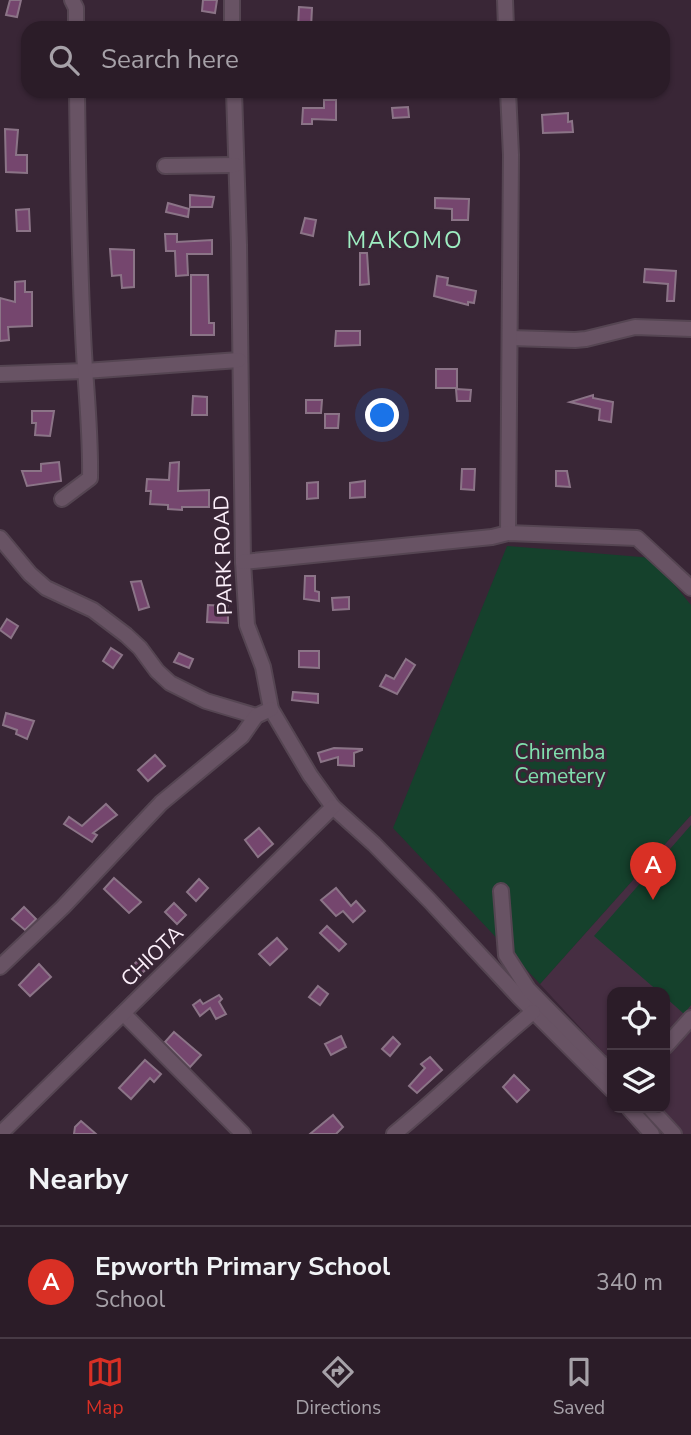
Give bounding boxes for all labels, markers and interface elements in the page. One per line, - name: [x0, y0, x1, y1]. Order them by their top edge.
- search box: [21, 21, 670, 98]
- icon: search: [45, 41, 83, 79]
- text: Search here: [101, 42, 239, 77]
- district label: MAKOMO: [346, 225, 464, 256]
- your location: [365, 398, 399, 432]
- street label: PARK ROAD: [207, 494, 239, 616]
- park label: Chiremba Cemetery: [514, 738, 606, 790]
- pin: A: [630, 842, 676, 900]
- street label: CHIOTA: [115, 919, 189, 993]
- map controls: [607, 987, 670, 1113]
- button: locate: [607, 987, 670, 1050]
- button: layers: [607, 1050, 670, 1113]
- text: Nearby: [28, 1159, 128, 1200]
- text: Epworth Primary School: [95, 1249, 390, 1284]
- text: A: [42, 1267, 60, 1298]
- text: 340 m: [596, 1267, 663, 1298]
- text: School: [95, 1284, 165, 1315]
- tab: Map: [86, 1353, 124, 1421]
- tab: Directions: [295, 1353, 381, 1421]
- tab: Saved: [553, 1353, 605, 1421]

